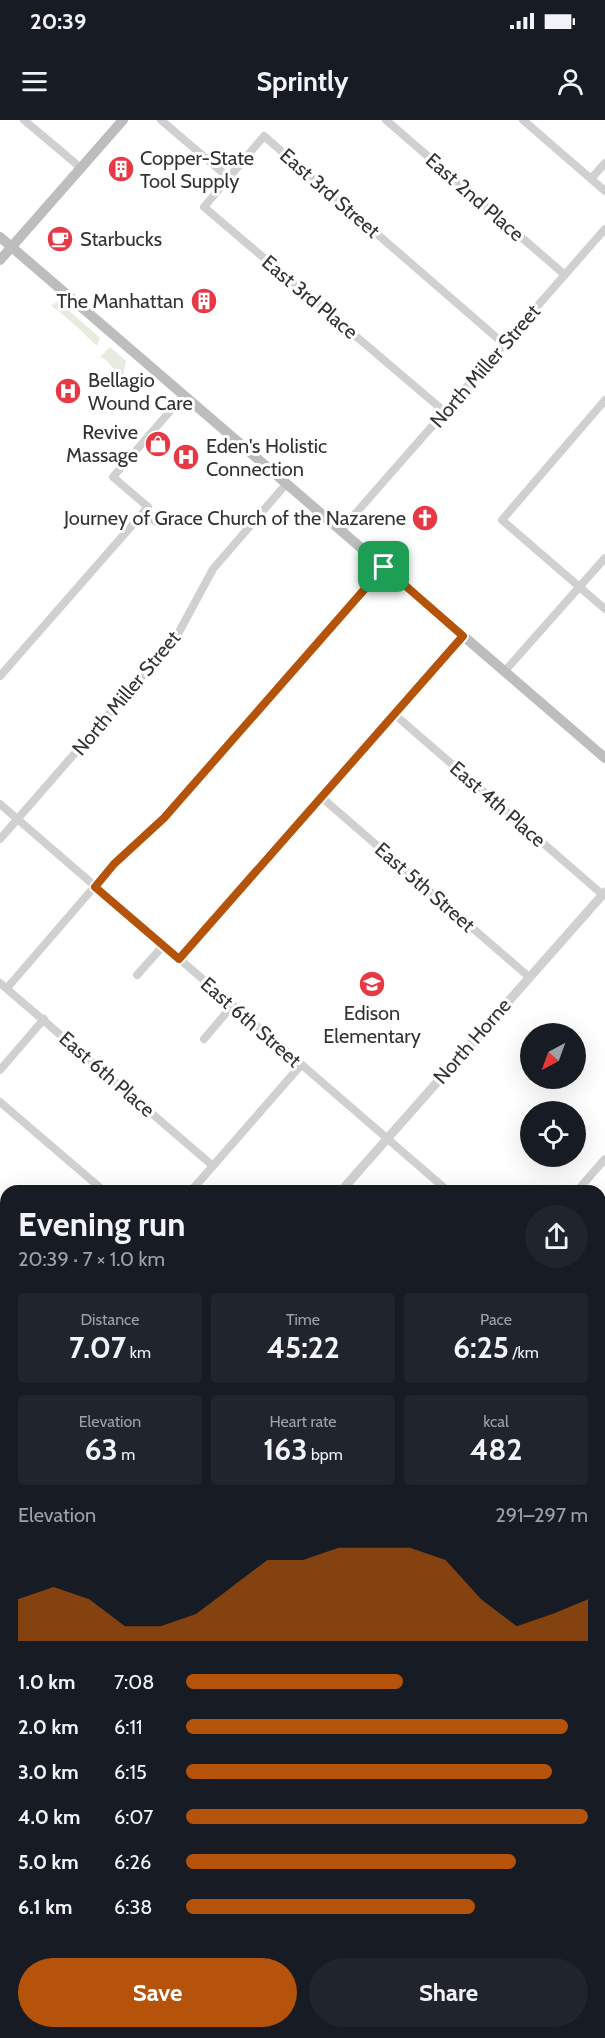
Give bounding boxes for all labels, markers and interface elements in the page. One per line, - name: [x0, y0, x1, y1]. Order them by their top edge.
- text: 20:39: [30, 8, 86, 35]
- icon: menu: [18, 65, 51, 98]
- text: Sprintly: [257, 65, 348, 98]
- icon: person: [554, 65, 587, 98]
- street label: East 3rd Street: [275, 143, 385, 243]
- place label: Copper-State Tool Supply: [140, 146, 254, 193]
- street label: East 2nd Place: [421, 148, 529, 246]
- building icon: Copper-State Tool Supply: [106, 154, 136, 184]
- cafe icon: Starbucks: [45, 224, 75, 254]
- place label: Starbucks: [80, 227, 162, 251]
- street label: East 3rd Place: [257, 250, 363, 344]
- building icon: The Manhattan: [189, 286, 219, 316]
- place label: The Manhattan: [56, 289, 184, 313]
- street label: North Miller Street: [425, 299, 545, 432]
- place label: Bellagio Wound Care: [88, 368, 193, 415]
- hospital icon: Bellagio Wound Care: [53, 376, 83, 406]
- place label: Revive Massage: [66, 420, 138, 467]
- shop icon: Revive Massage: [143, 429, 173, 459]
- place label: Eden's Holistic Connection: [206, 434, 327, 481]
- hospital icon: Eden's Holistic Connection: [171, 442, 201, 472]
- church icon: Journey of Grace Church of the Nazarene: [410, 503, 440, 533]
- place label: Journey of Grace Church of the Nazarene: [63, 506, 406, 530]
- pin: [358, 541, 409, 592]
- icon: arrive: [367, 550, 400, 583]
- street label: North Miller Street: [67, 626, 185, 760]
- street label: East 4th Place: [445, 756, 551, 852]
- street label: East 5th Street: [370, 837, 480, 937]
- school or university icon: Edison Elementary: [357, 969, 387, 999]
- street label: East 6th Street: [196, 972, 306, 1072]
- street label: North Horne: [428, 993, 516, 1089]
- place label: Edison Elementary: [323, 1001, 421, 1048]
- north arrow: [520, 1023, 586, 1089]
- map controls: [520, 1023, 586, 1167]
- street label: East 6th Place: [54, 1026, 160, 1122]
- button: locate: [520, 1101, 586, 1167]
- text: Evening run: [18, 1204, 185, 1244]
- button: share: [525, 1205, 588, 1268]
- text: 20:39 · 7 × 1.0 km: [18, 1247, 165, 1271]
- text: Distance: [81, 1310, 139, 1329]
- text: Time: [286, 1310, 320, 1329]
- text: Pace: [480, 1310, 512, 1329]
- text: 7.07: [69, 1329, 126, 1366]
- text: 45:22: [266, 1329, 340, 1366]
- text: 6:25: [453, 1329, 509, 1366]
- text: km: [126, 1343, 151, 1362]
- text: /km: [509, 1343, 539, 1362]
- text: Elevation: [79, 1412, 141, 1431]
- text: Heart rate: [270, 1412, 336, 1431]
- text: kcal: [483, 1412, 509, 1431]
- text: 63: [85, 1431, 118, 1468]
- text: 163: [263, 1431, 307, 1468]
- text: 482: [470, 1431, 522, 1468]
- text: m: [118, 1445, 135, 1464]
- text: bpm: [307, 1445, 343, 1464]
- text: Elevation: [18, 1503, 96, 1527]
- text: 291–297 m: [495, 1503, 588, 1527]
- text: 1.0 km: [18, 1670, 75, 1694]
- text: 7:08: [114, 1670, 154, 1694]
- text: 2.0 km: [18, 1715, 79, 1739]
- text: 6:11: [114, 1715, 143, 1739]
- text: 3.0 km: [18, 1760, 79, 1784]
- text: 6:15: [114, 1760, 147, 1784]
- text: 4.0 km: [18, 1805, 80, 1829]
- text: 6:07: [114, 1805, 153, 1829]
- text: 5.0 km: [18, 1850, 79, 1874]
- text: 6:26: [114, 1850, 151, 1874]
- text: 6.1 km: [18, 1895, 72, 1919]
- text: 6:38: [114, 1895, 152, 1919]
- button: Save: [18, 1958, 297, 2027]
- button: Share: [309, 1958, 588, 2027]

